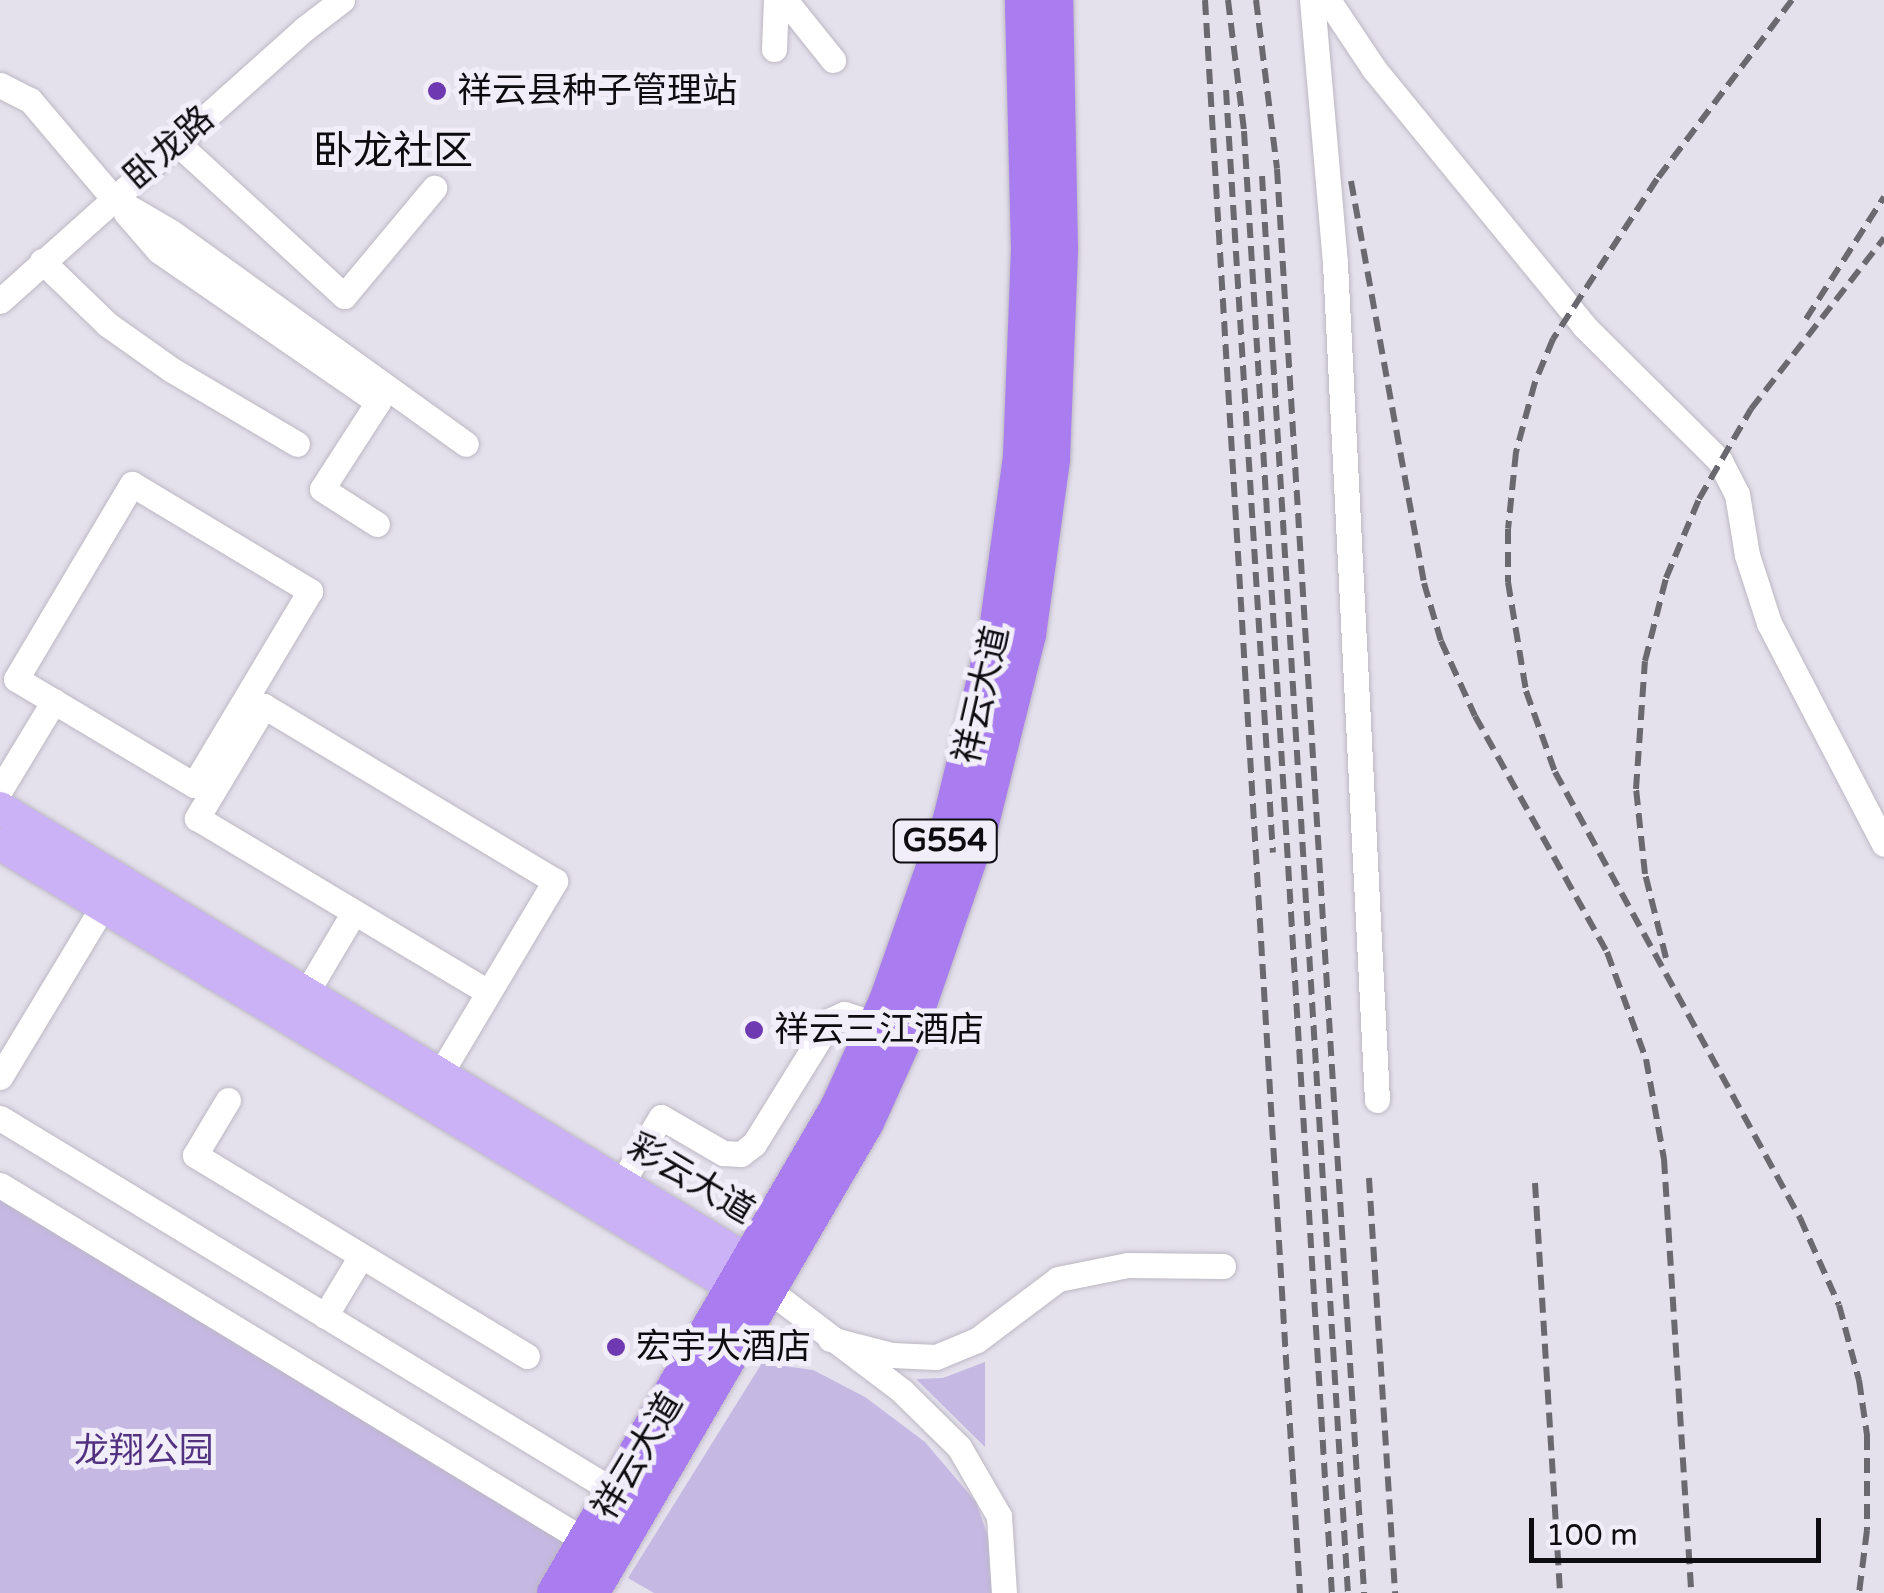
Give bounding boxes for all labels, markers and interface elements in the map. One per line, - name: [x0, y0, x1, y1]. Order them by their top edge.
- place label: 祥云县种子管理站: [457, 70, 737, 112]
- marker: 祥云县种子管理站: [426, 80, 448, 102]
- street label: 卧龙路: [116, 98, 222, 198]
- district label: 卧龙社区: [313, 127, 473, 175]
- street label: 祥云大道: [946, 622, 1018, 768]
- road number: G554: [892, 814, 998, 868]
- place label: 祥云三江酒店: [774, 1009, 984, 1051]
- marker: 祥云三江酒店: [743, 1019, 765, 1041]
- street label: 彩云大道: [620, 1125, 762, 1233]
- place label: 宏宇大酒店: [636, 1326, 811, 1368]
- marker: 宏宇大酒店: [605, 1336, 627, 1358]
- street label: 祥云大道: [584, 1385, 692, 1527]
- park label: 龙翔公园: [74, 1430, 214, 1472]
- scale bar: [1534, 1498, 1826, 1560]
- text: 100 m: [1546, 1517, 1638, 1554]

